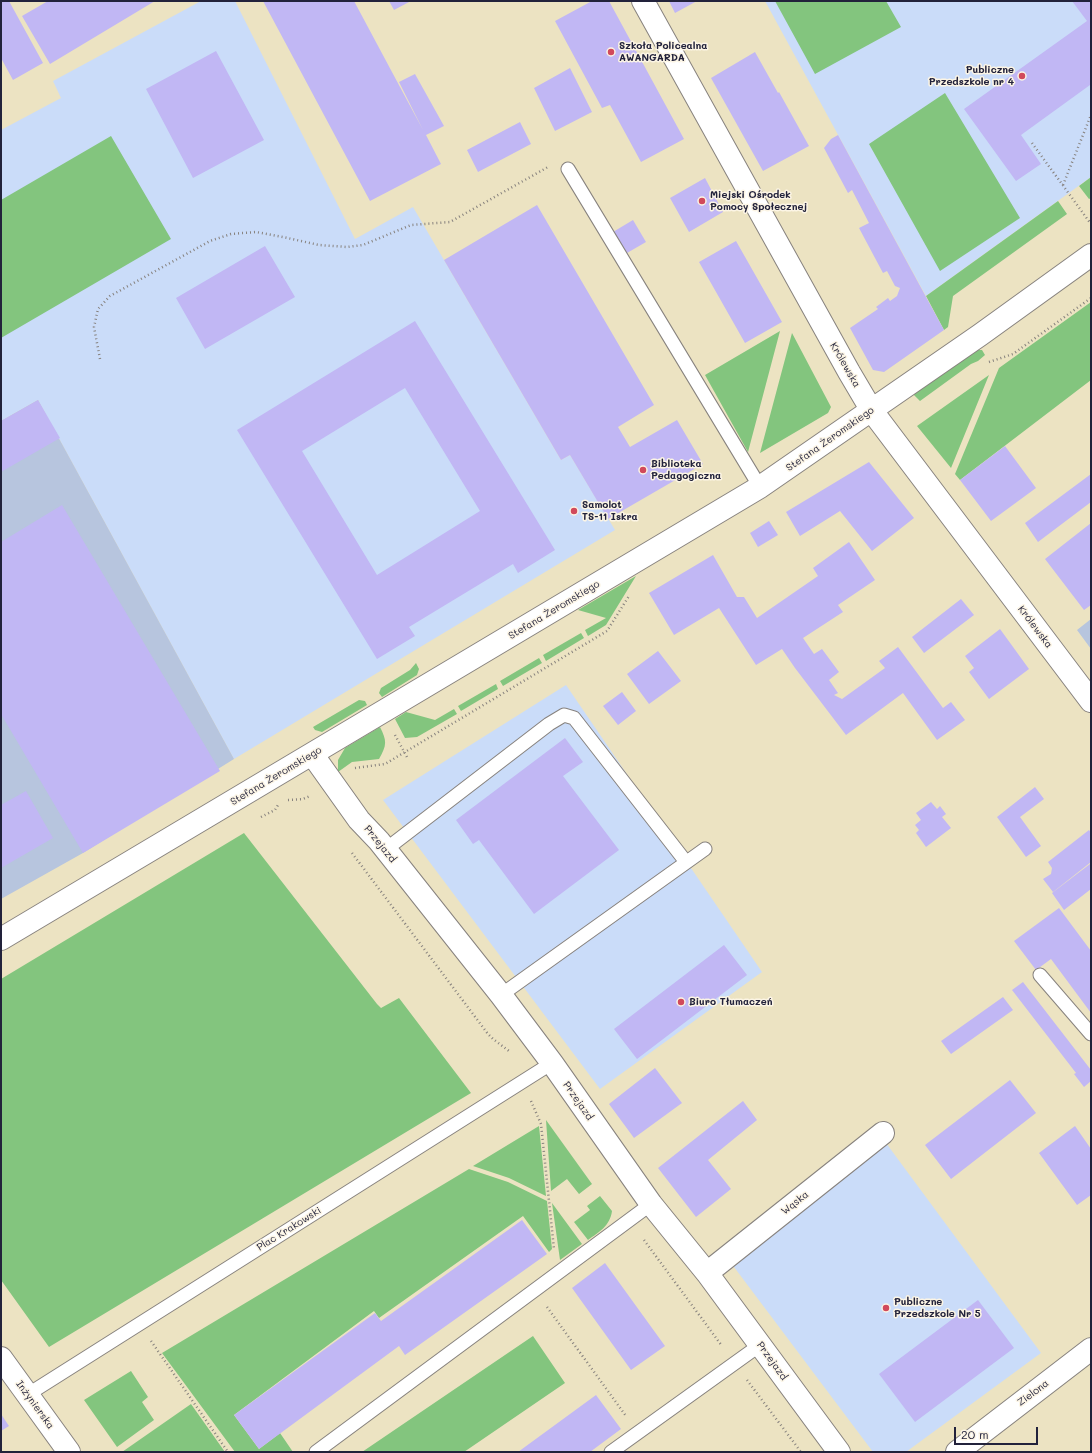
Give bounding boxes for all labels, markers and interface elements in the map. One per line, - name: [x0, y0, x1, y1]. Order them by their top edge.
- place label: Szkoła Policealna AWANGARDA: [619, 40, 707, 64]
- marker: Szkoła Policealna AWANGARDA: [606, 47, 616, 57]
- place label: Publiczne Przedszkole nr 4: [929, 64, 1014, 88]
- marker: Publiczne Przedszkole nr 4: [1017, 71, 1027, 81]
- place label: Miejski Ośrodek Pomocy Społecznej: [710, 189, 807, 212]
- marker: Miejski Ośrodek Pomocy Społecznej: [697, 196, 707, 206]
- street label: Królewska: [827, 340, 863, 390]
- street label: Stefana Żeromskiego: [784, 404, 876, 474]
- place label: Biblioteka Pedagogiczna: [651, 458, 721, 482]
- marker: Biblioteka Pedagogiczna: [638, 465, 648, 475]
- place label: Samolot TS-11 Iskra: [582, 499, 638, 522]
- marker: Samolot TS-11 Iskra: [569, 506, 579, 516]
- street label: Stefana Żeromskiego: [506, 578, 602, 642]
- street label: Królewska: [1015, 603, 1055, 651]
- street label: Stefana Żeromskiego: [228, 744, 324, 808]
- street label: Przejazd: [361, 823, 399, 865]
- place label: Biuro Tłumaczeń: [689, 996, 772, 1008]
- marker: Biuro Tłumaczeń: [676, 997, 686, 1007]
- street label: Przejazd: [560, 1079, 596, 1123]
- street label: Wąska: [779, 1189, 811, 1217]
- street label: Plac Krakowski: [255, 1204, 323, 1254]
- place label: Publiczne Przedszkole Nr 5: [894, 1296, 981, 1320]
- marker: Publiczne Przedszkole Nr 5: [881, 1303, 891, 1313]
- street label: Przejazd: [754, 1340, 790, 1382]
- street label: Zielona: [1015, 1377, 1051, 1409]
- street label: Inżynierska: [13, 1378, 57, 1432]
- scale bar: [956, 1419, 1040, 1445]
- text: 20 m: [961, 1426, 989, 1442]

